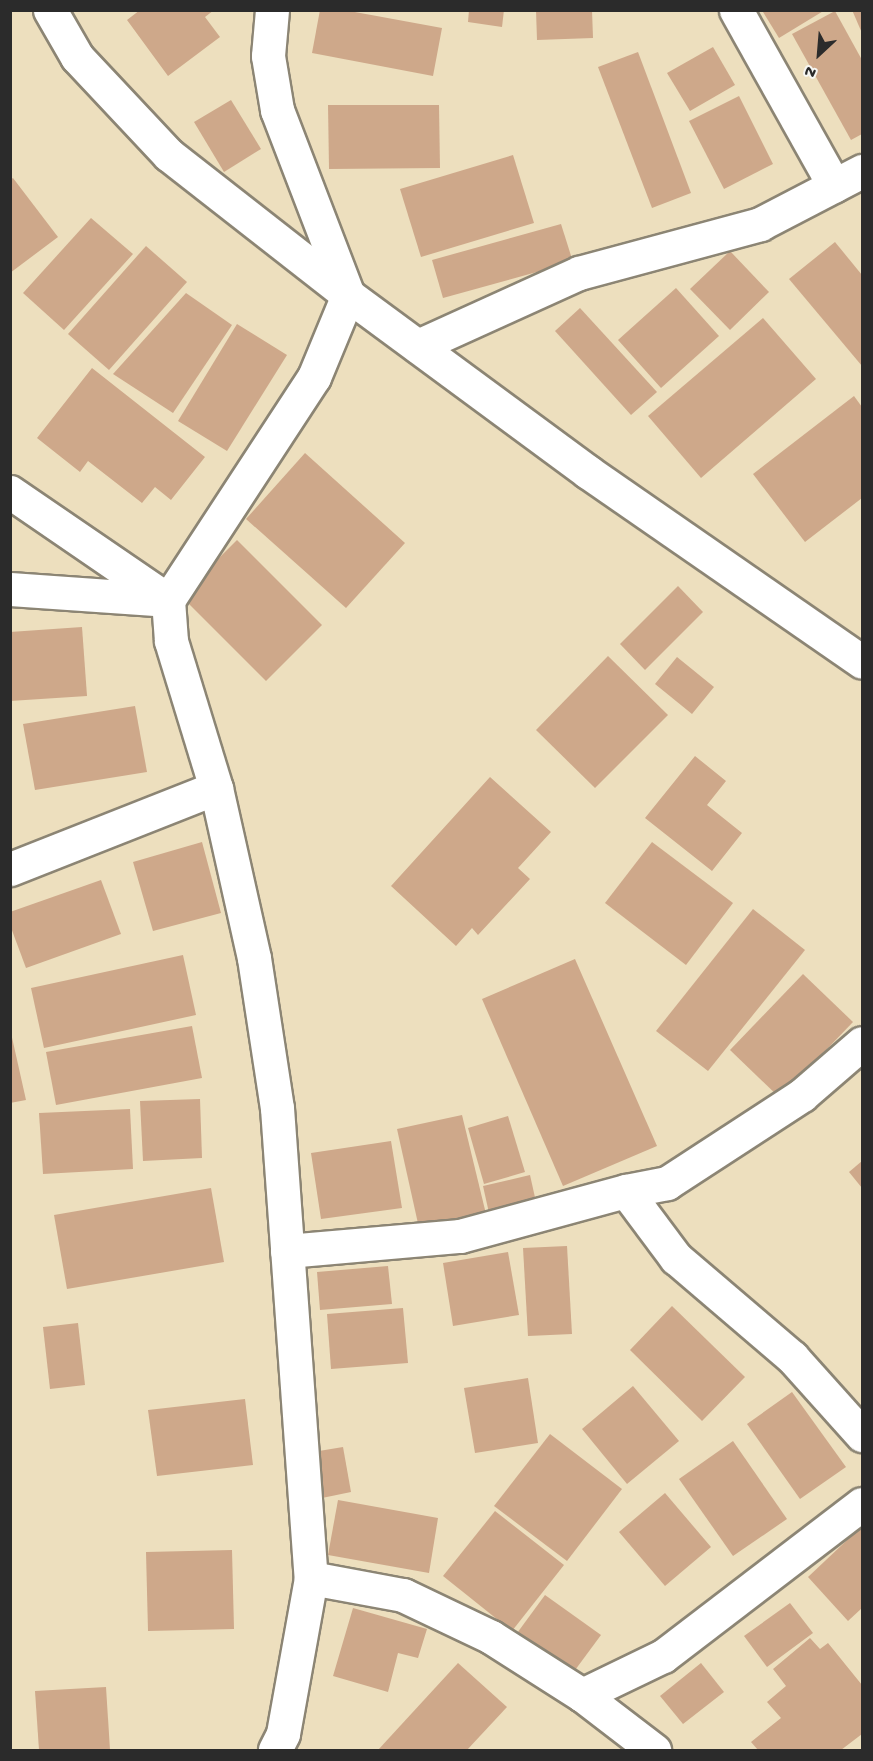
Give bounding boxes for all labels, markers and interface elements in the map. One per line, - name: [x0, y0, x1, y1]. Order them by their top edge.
- north arrow: [789, 24, 849, 84]
- text: N: [802, 60, 820, 81]

